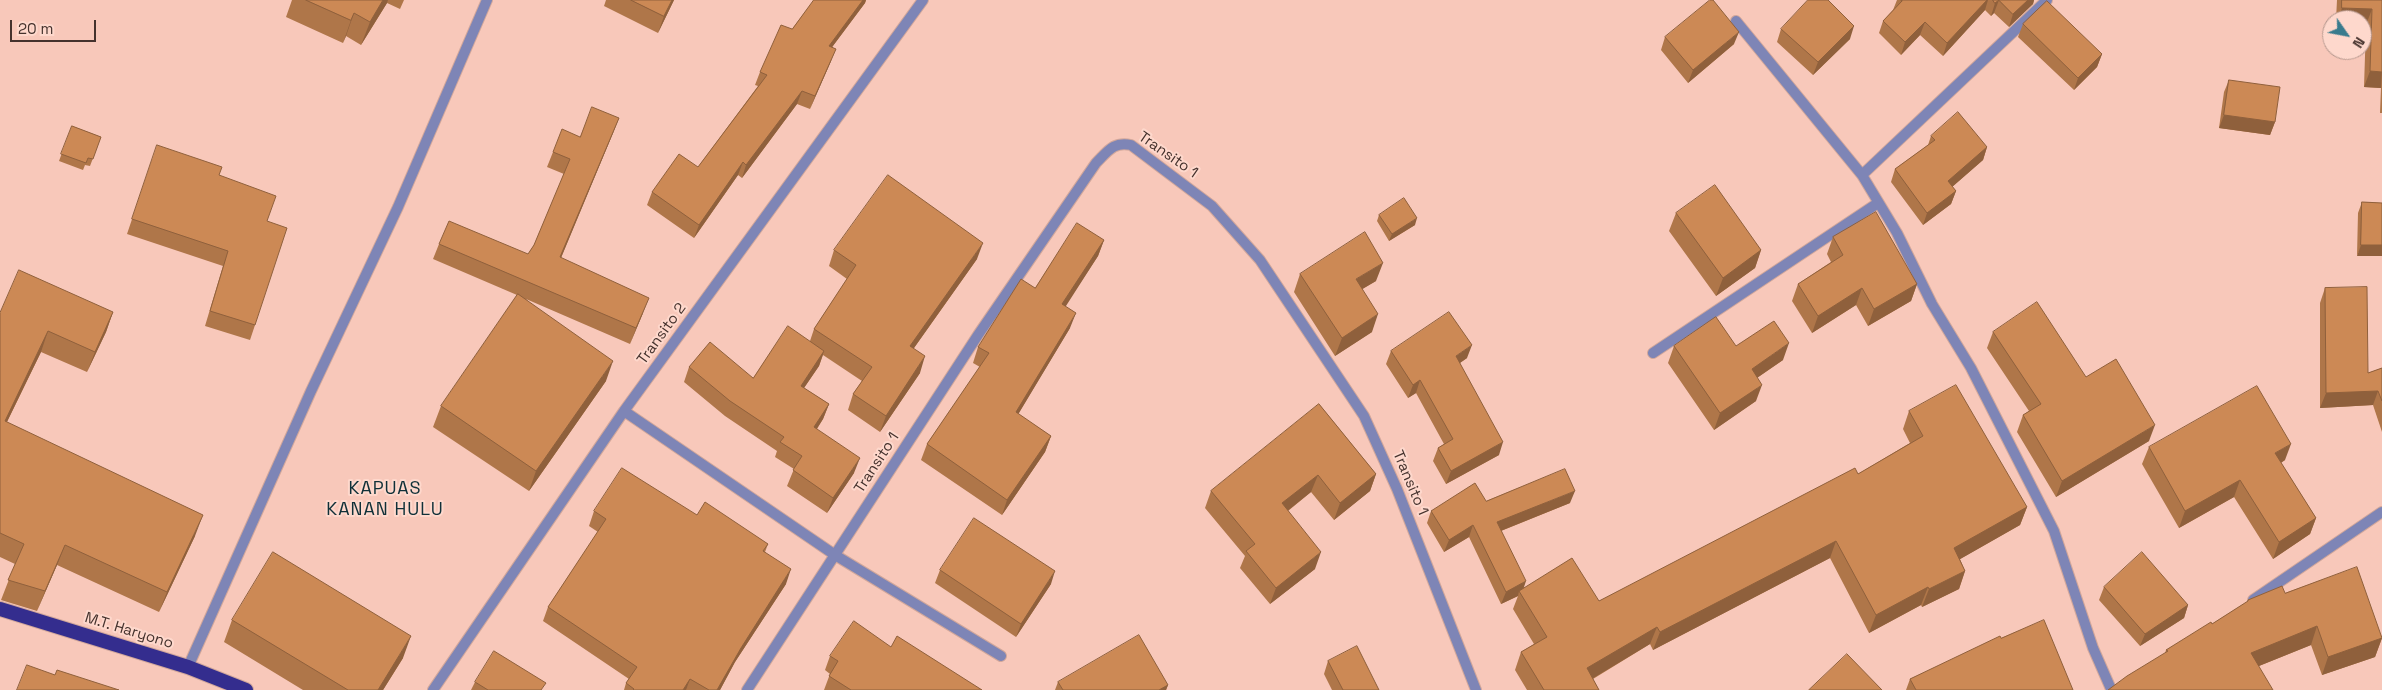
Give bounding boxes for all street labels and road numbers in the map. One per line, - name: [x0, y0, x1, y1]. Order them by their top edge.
- street label: Transito 1: [1135, 128, 1201, 182]
- street label: Transito 2: [634, 300, 690, 368]
- street label: Transito 1: [851, 429, 903, 497]
- street label: Transito 1: [1388, 448, 1432, 518]
- street label: M.T. Haryono: [83, 609, 175, 653]

